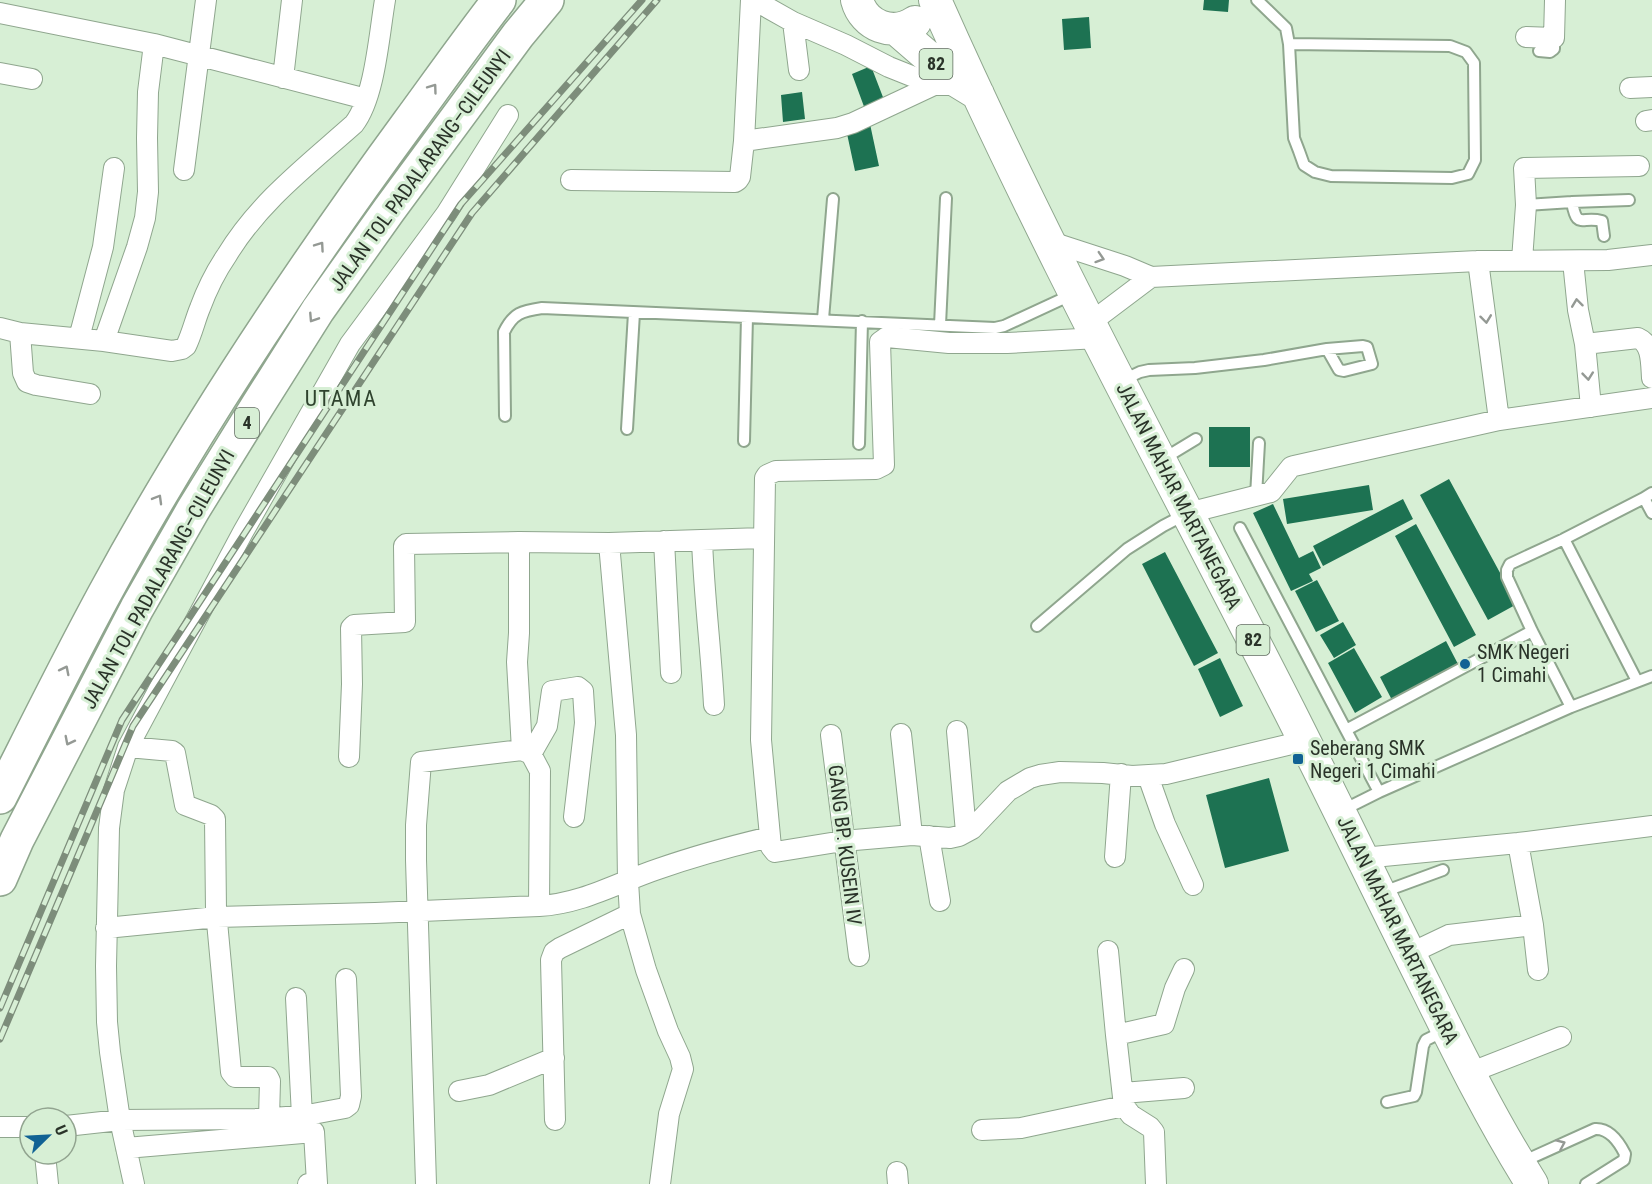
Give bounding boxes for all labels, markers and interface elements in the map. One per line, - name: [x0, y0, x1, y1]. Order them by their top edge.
- street label: JALAN TOL PADALARANG–CILEUNYI: [324, 45, 516, 295]
- road number: 82: [920, 49, 952, 79]
- one-way arrow: [426, 84, 437, 95]
- one-way arrow: [313, 242, 324, 253]
- one-way arrow: [1094, 251, 1105, 263]
- one-way arrow: [1571, 298, 1584, 307]
- one-way arrow: [310, 311, 321, 322]
- one-way arrow: [1479, 314, 1491, 324]
- one-way arrow: [1581, 371, 1594, 380]
- street label: JALAN MAHAR MARTANEGARA: [1111, 379, 1247, 614]
- district label: UTAMA: [305, 386, 377, 411]
- road number: 4: [235, 408, 259, 438]
- street label: JALAN TOL PADALARANG–CILEUNYI: [77, 445, 239, 713]
- one-way arrow: [151, 495, 162, 505]
- road number: 82: [1236, 625, 1270, 655]
- place label: SMK Negeri 1 Cimahi: [1477, 640, 1570, 687]
- marker: SMK Negeri 1 Cimahi: [1458, 657, 1472, 671]
- one-way arrow: [58, 666, 69, 677]
- one-way arrow: [65, 734, 76, 745]
- place label: Seberang SMK Negeri 1 Cimahi: [1310, 736, 1436, 783]
- marker: Seberang SMK Negeri 1 Cimahi: [1291, 752, 1305, 766]
- street label: GANG BP. KUSEIN IV: [823, 763, 867, 927]
- street label: JALAN MAHAR MARTANEGARA: [1332, 812, 1464, 1048]
- north arrow: [18, 1106, 78, 1166]
- text: U: [51, 1122, 72, 1138]
- one-way arrow: [1555, 1140, 1566, 1152]

